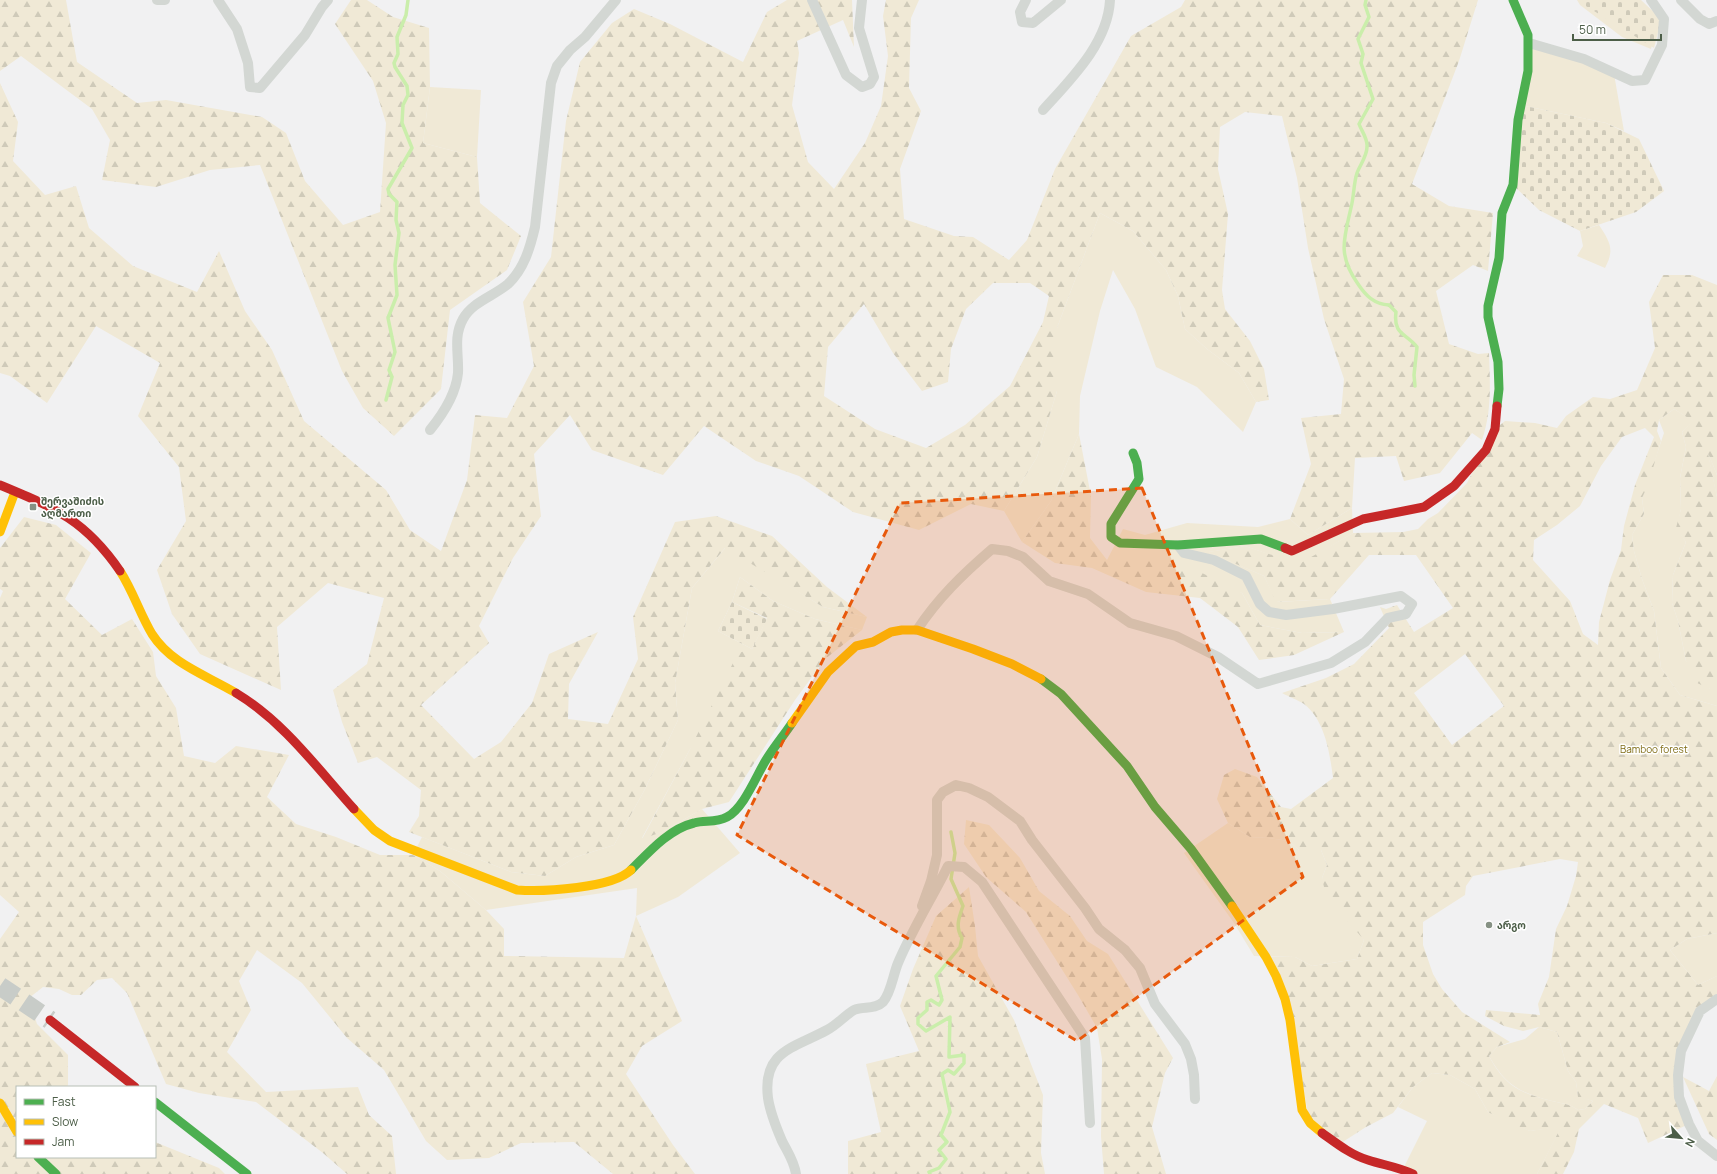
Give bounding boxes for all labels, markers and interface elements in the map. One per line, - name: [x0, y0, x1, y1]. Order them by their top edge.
- scale bar: [1573, 16, 1661, 42]
- text: 50 m: [1579, 21, 1606, 38]
- place label: შერვაშიძის აღმართი: [41, 494, 104, 520]
- marker: შერვაშიძის აღმართი: [28, 502, 38, 512]
- park label: Bamboo forest: [1620, 742, 1688, 756]
- place label: არგო: [1497, 918, 1526, 932]
- marker: არგო: [1484, 920, 1494, 930]
- legend: [16, 1086, 156, 1158]
- text: Fast: [52, 1093, 76, 1110]
- text: Slow: [52, 1113, 78, 1130]
- north arrow: [1661, 1118, 1701, 1158]
- text: Jam: [52, 1133, 74, 1150]
- text: N: [1682, 1136, 1699, 1150]

